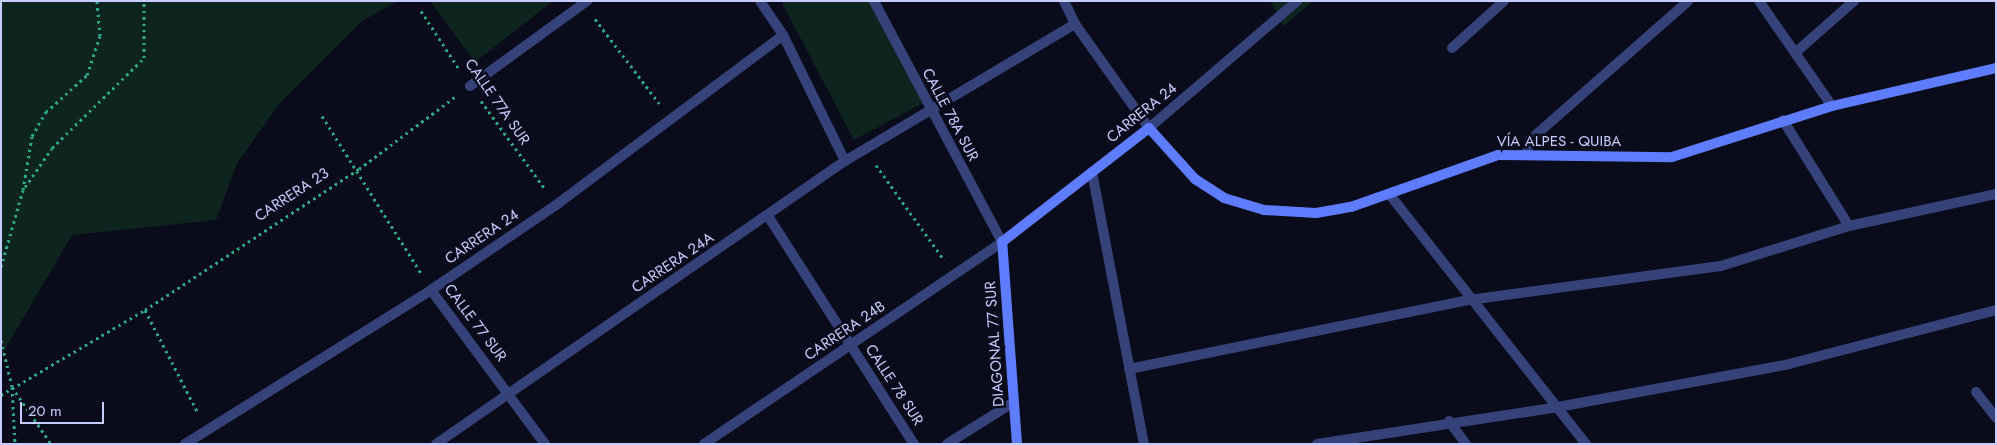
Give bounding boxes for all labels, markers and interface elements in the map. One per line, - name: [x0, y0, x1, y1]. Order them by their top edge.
- street label: CALLE 77A SUR: [461, 56, 533, 148]
- street label: CALLE 78A SUR: [918, 66, 982, 164]
- street label: CARRERA 24: [1103, 79, 1181, 147]
- street label: VÍA ALPES - QUIBA: [1497, 133, 1621, 151]
- street label: CARRERA 23: [252, 164, 332, 226]
- street label: CARRERA 24: [442, 206, 522, 268]
- street label: CARRERA 24A: [629, 229, 717, 297]
- street label: CALLE 77 SUR: [440, 281, 510, 365]
- street label: DIAGONAL 77 SUR: [982, 281, 1008, 407]
- street label: CARRERA 24B: [801, 297, 889, 365]
- street label: CALLE 78 SUR: [861, 341, 927, 429]
- scale bar: [22, 392, 106, 424]
- text: 20 m: [28, 400, 62, 422]

